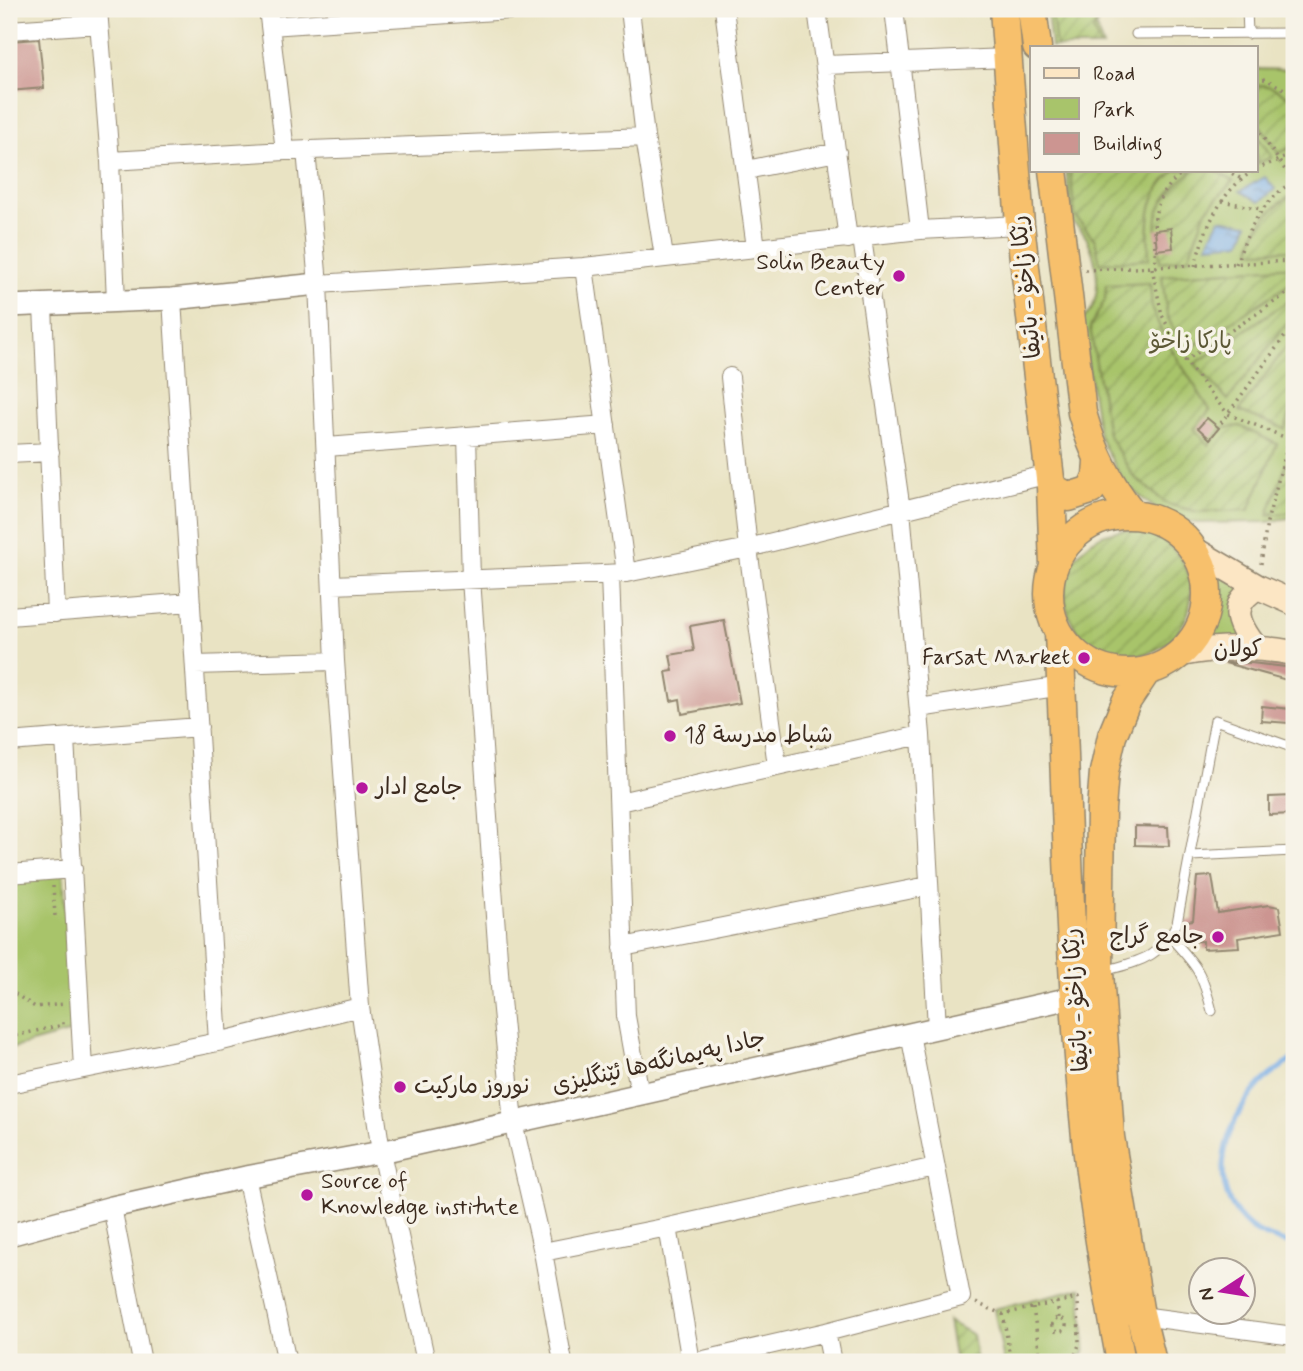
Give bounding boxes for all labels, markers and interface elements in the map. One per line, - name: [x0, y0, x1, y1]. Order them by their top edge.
- legend: [1030, 46, 1258, 172]
- text: Road: [1093, 60, 1135, 88]
- text: Park: [1093, 96, 1135, 124]
- text: Building: [1093, 130, 1163, 160]
- street label: رێکا زاخۆ - باتیفا: [1005, 214, 1049, 360]
- place label: Solin Beauty Center: [756, 248, 885, 304]
- marker: Solin Beauty Center: [891, 268, 907, 284]
- park label: پارکا زاخۆ: [1148, 327, 1232, 357]
- street label: كولان: [1214, 635, 1262, 665]
- place label: Farsat Market: [922, 643, 1070, 673]
- marker: Farsat Market: [1076, 650, 1092, 666]
- place label: 18 شباط مدرسة: [684, 721, 833, 751]
- marker: 18 شباط مدرسة: [662, 728, 678, 744]
- place label: جامع ادار: [374, 773, 463, 803]
- marker: جامع ادار: [354, 780, 370, 796]
- place label: جامع گراج: [1110, 922, 1204, 952]
- street label: رێکا زاخۆ - باتیفا: [1057, 927, 1097, 1073]
- marker: جامع گراج: [1210, 929, 1226, 945]
- street label: جادا په‌يمانگه‌ها ئێنگليزى: [549, 1024, 769, 1102]
- place label: نوروز ماركيت: [414, 1072, 531, 1102]
- marker: نوروز ماركيت: [392, 1079, 408, 1095]
- place label: Source of Knowledge institute: [321, 1167, 519, 1225]
- marker: Source of Knowledge institute: [299, 1187, 315, 1203]
- north arrow: [1188, 1256, 1258, 1326]
- text: N: [1193, 1285, 1220, 1303]

